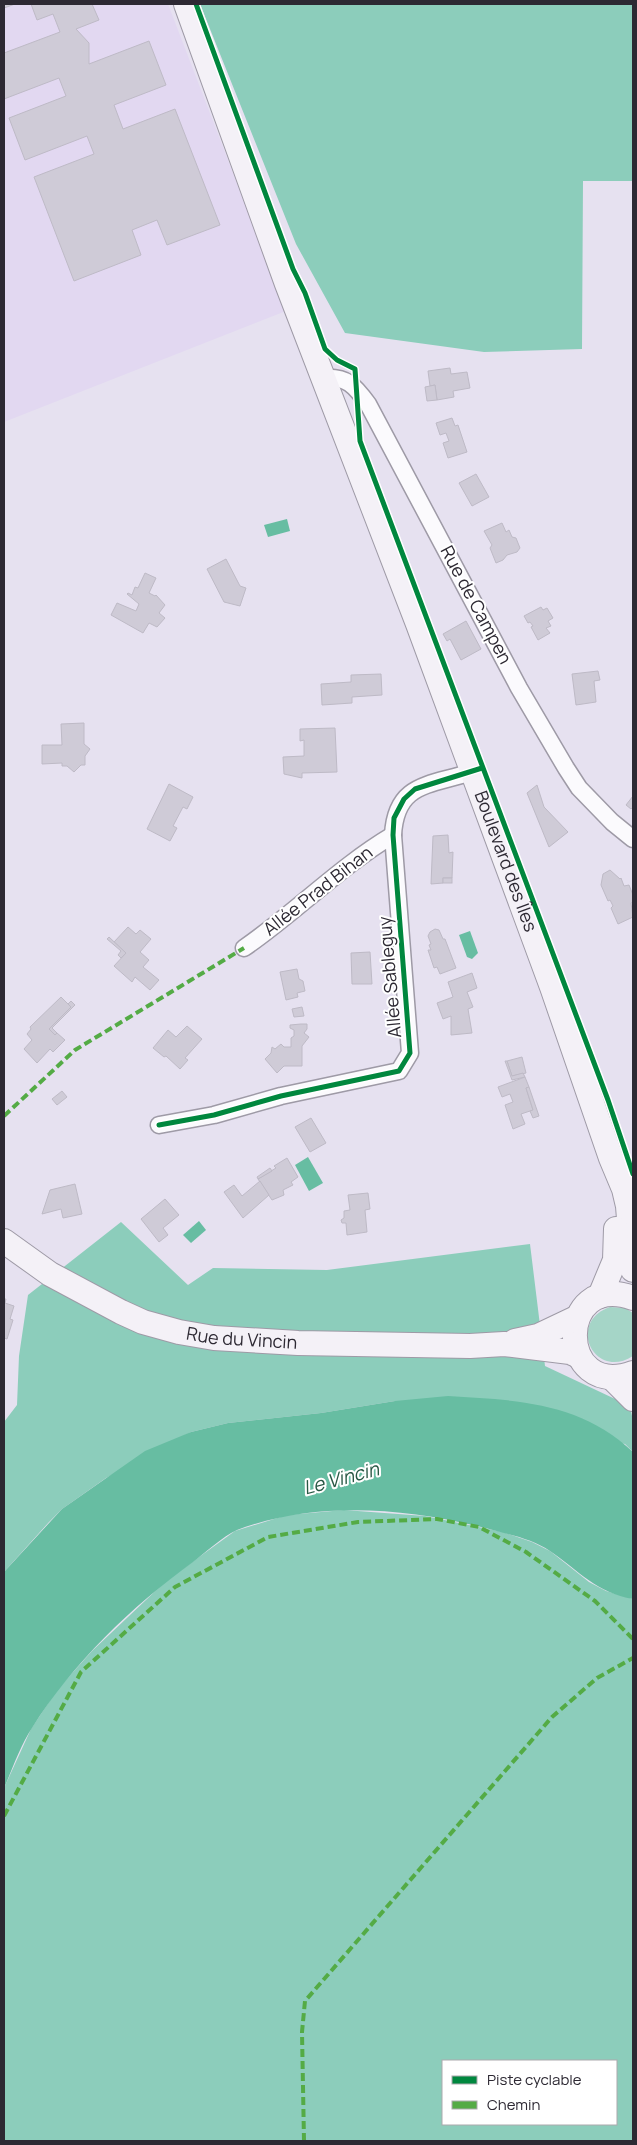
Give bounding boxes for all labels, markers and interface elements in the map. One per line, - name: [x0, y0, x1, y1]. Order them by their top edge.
- street label: Rue de Campen: [436, 541, 518, 668]
- street label: Boulevard des Îles: [470, 787, 544, 935]
- street label: Allée Prad Bihan: [258, 840, 377, 940]
- street label: Allée Sableguy: [372, 915, 406, 1039]
- street label: Rue du Vincin: [185, 1320, 298, 1354]
- water label: Le Vincin: [300, 1455, 382, 1501]
- legend: [442, 2060, 617, 2125]
- text: Piste cyclable: [487, 2069, 582, 2090]
- text: Chemin: [487, 2094, 540, 2115]

